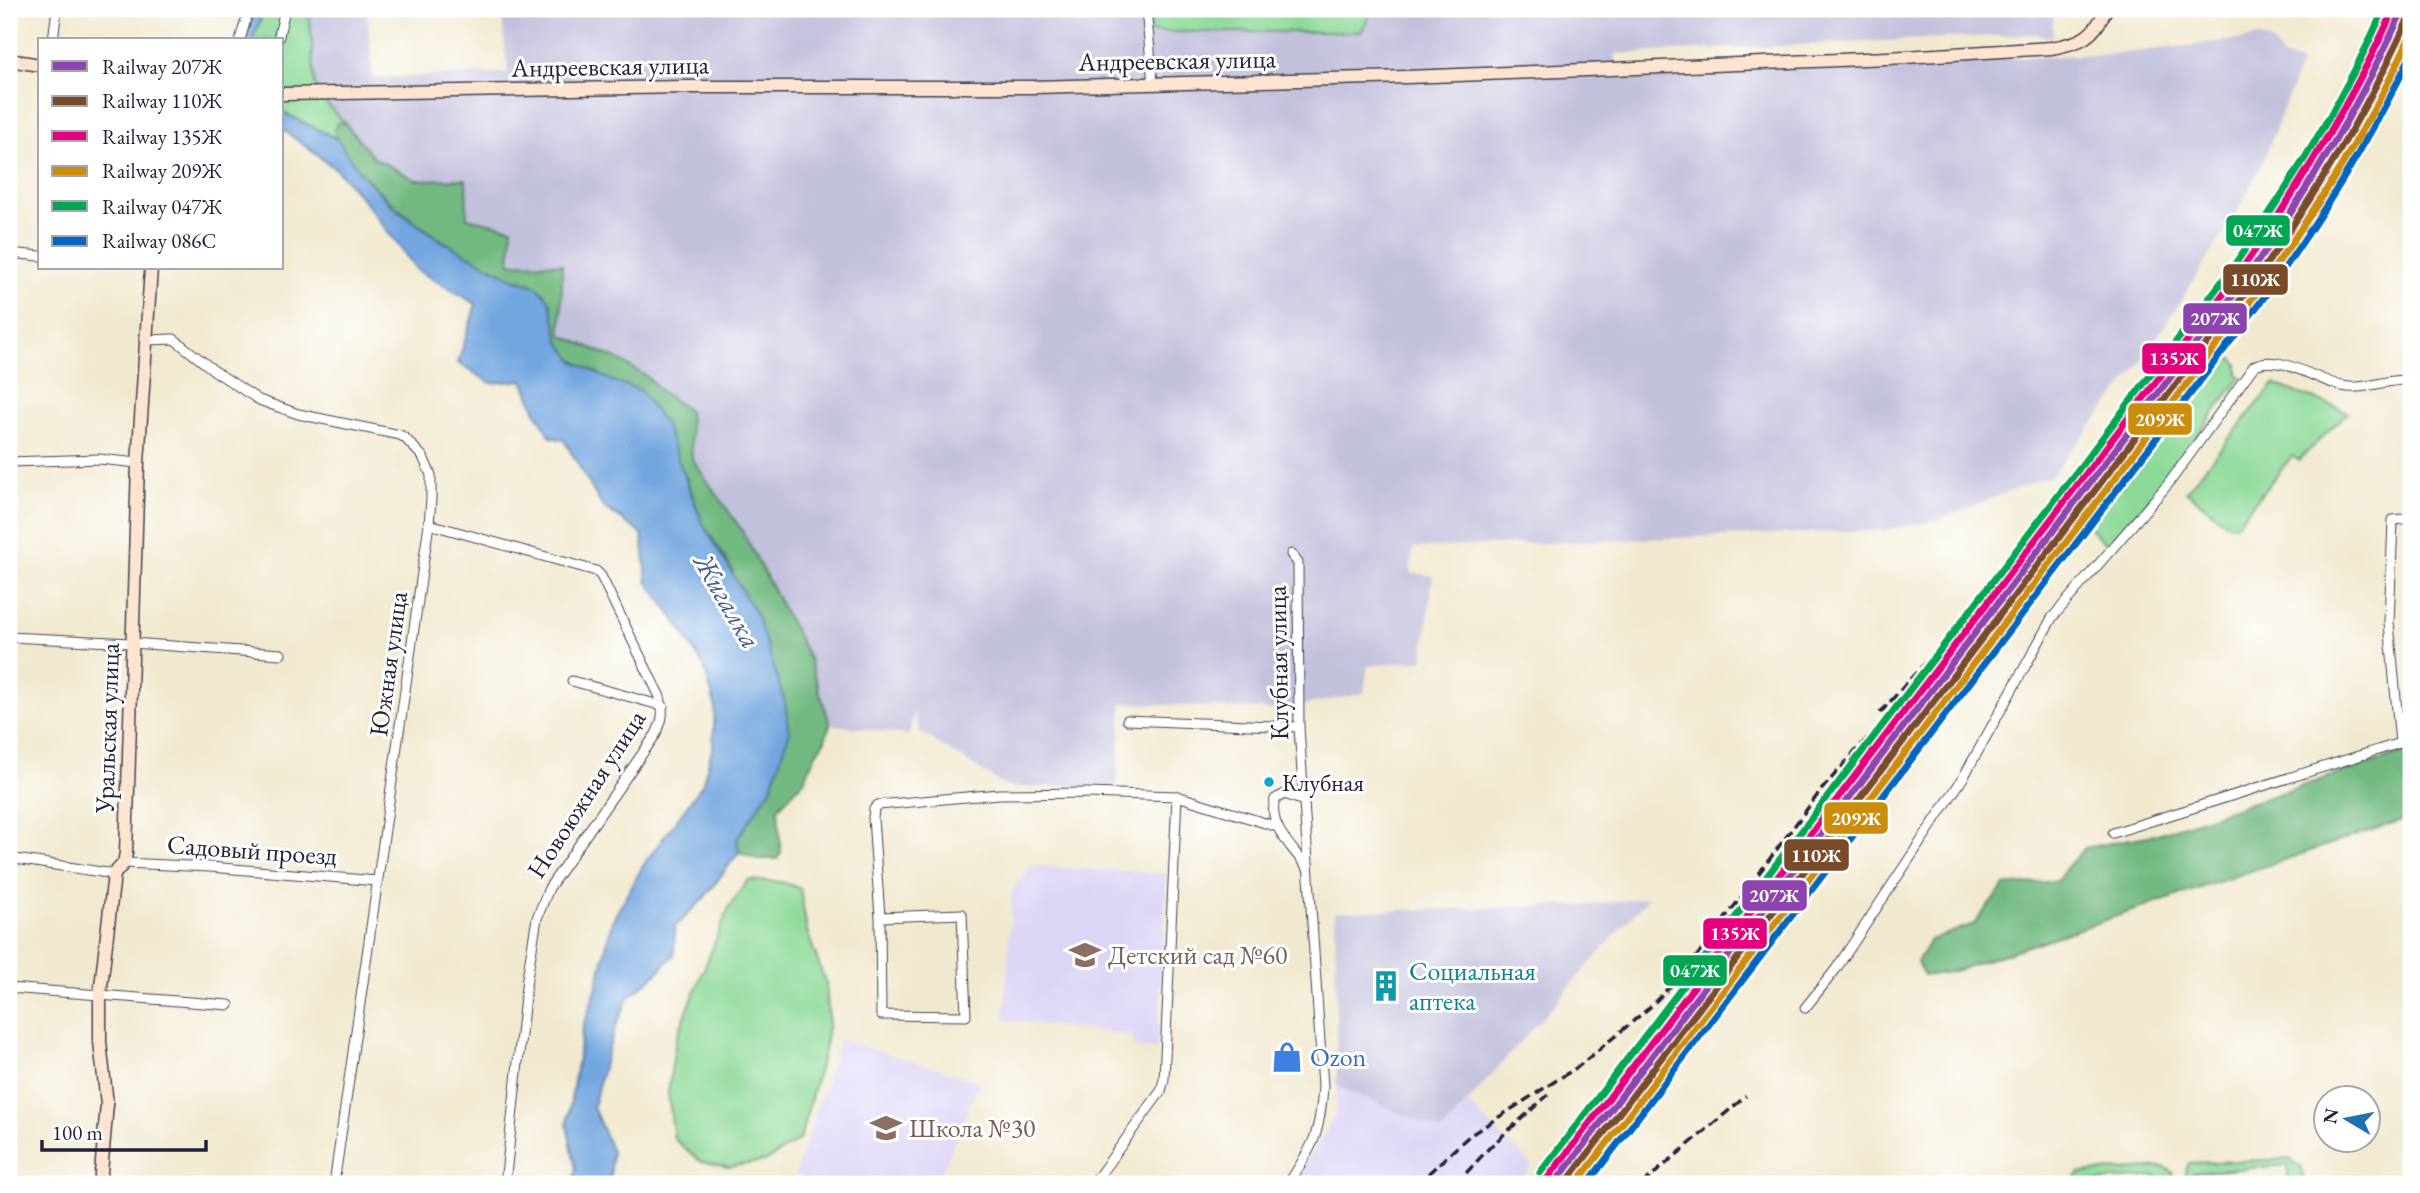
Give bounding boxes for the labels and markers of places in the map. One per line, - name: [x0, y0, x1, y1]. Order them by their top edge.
- place label: Клубная: [1282, 767, 1364, 798]
- marker: Клубная: [1262, 775, 1276, 789]
- school or university icon: Детский сад №60: [1068, 938, 1102, 972]
- place label: Детский сад №60: [1108, 938, 1288, 972]
- place label: Социальная аптека: [1409, 954, 1536, 1018]
- building icon: Социальная аптека: [1369, 969, 1403, 1003]
- shop icon: Ozon: [1270, 1040, 1304, 1074]
- place label: Ozon: [1310, 1040, 1367, 1074]
- school or university icon: Школа №30: [869, 1111, 903, 1145]
- place label: Школа №30: [909, 1111, 1036, 1145]

